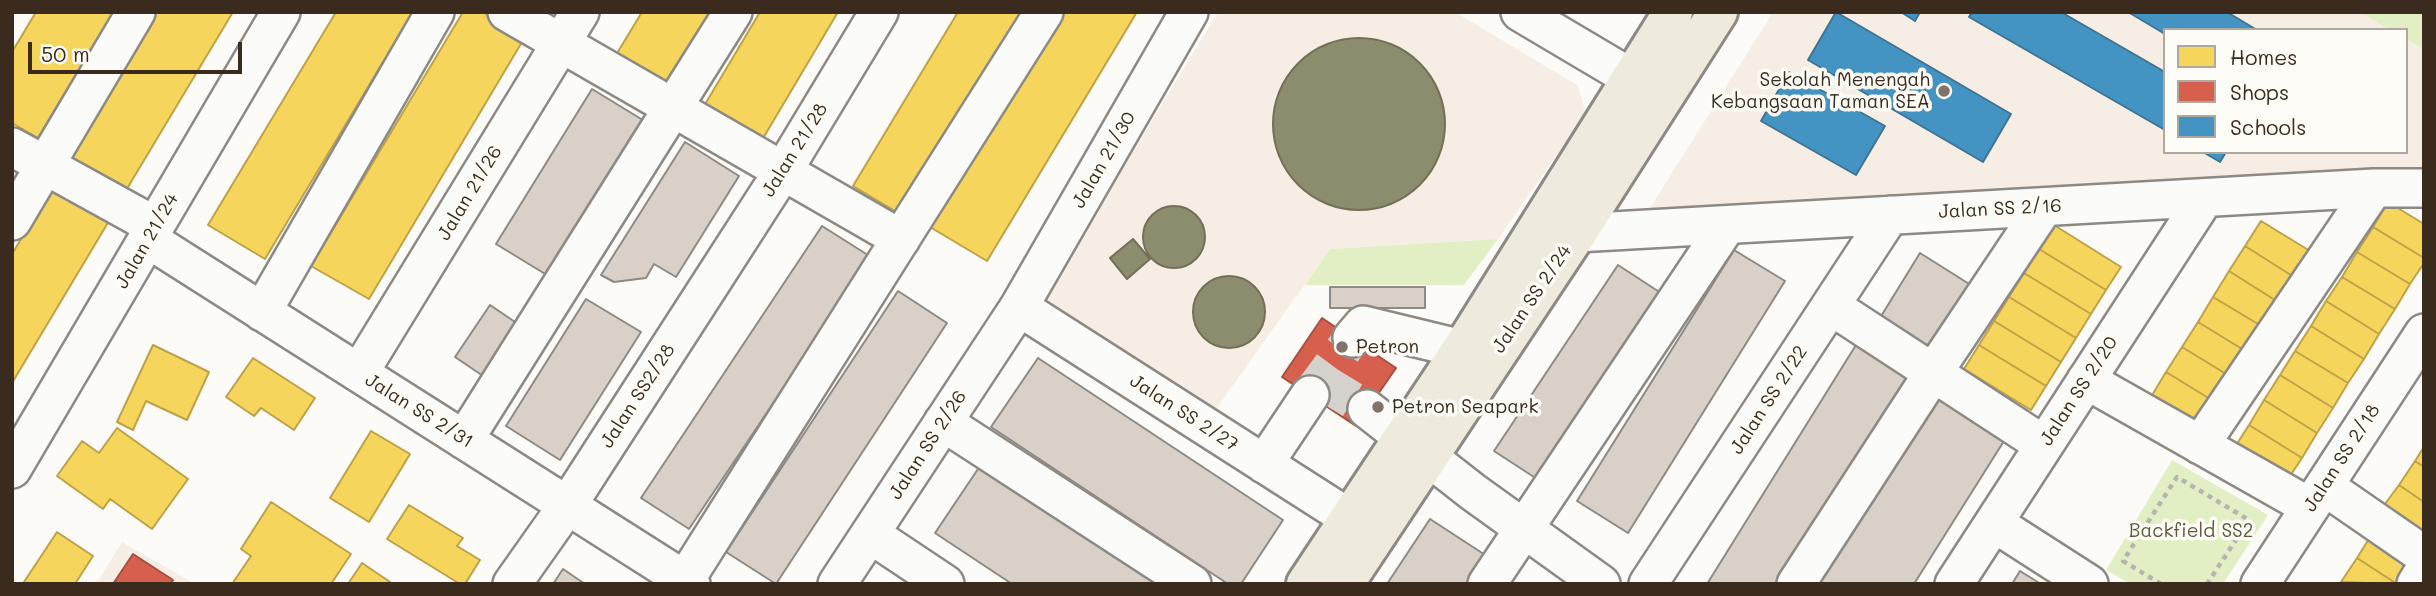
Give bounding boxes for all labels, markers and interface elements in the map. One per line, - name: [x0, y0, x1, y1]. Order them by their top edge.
- scale bar: [32, 28, 245, 72]
- legend: [2163, 28, 2408, 154]
- text: 50 m: [41, 40, 90, 67]
- text: Homes: [2230, 43, 2297, 70]
- place label: Sekolah Menengah Kebangsaan Taman SEA: [1711, 69, 1930, 113]
- text: Shops: [2230, 78, 2289, 105]
- marker: Sekolah Menengah Kebangsaan Taman SEA: [1936, 83, 1952, 99]
- street label: Jalan 21/28: [757, 99, 833, 201]
- street label: Jalan 21/30: [1067, 108, 1141, 212]
- text: Schools: [2230, 113, 2306, 140]
- street label: Jalan 21/26: [433, 141, 507, 245]
- street label: Jalan 21/24: [111, 189, 183, 293]
- street label: Jalan SS 2/16: [1938, 194, 2062, 224]
- street label: Jalan SS 2/24: [1488, 241, 1576, 357]
- street label: Jalan SS 2/20: [2035, 332, 2123, 450]
- place label: Petron: [1356, 336, 1419, 358]
- marker: Petron: [1334, 339, 1350, 355]
- street label: Jalan SS2/28: [596, 340, 680, 452]
- street label: Jalan SS 2/22: [1725, 342, 1813, 458]
- street label: Jalan SS 2/31: [361, 369, 477, 453]
- street label: Jalan SS 2/27: [1126, 369, 1242, 457]
- street label: Jalan SS 2/26: [884, 386, 972, 504]
- place label: Petron Seapark: [1392, 396, 1539, 418]
- marker: Petron Seapark: [1370, 399, 1386, 415]
- street label: Jalan SS 2/18: [2299, 400, 2385, 516]
- park label: Backfield SS2: [2129, 520, 2253, 542]

